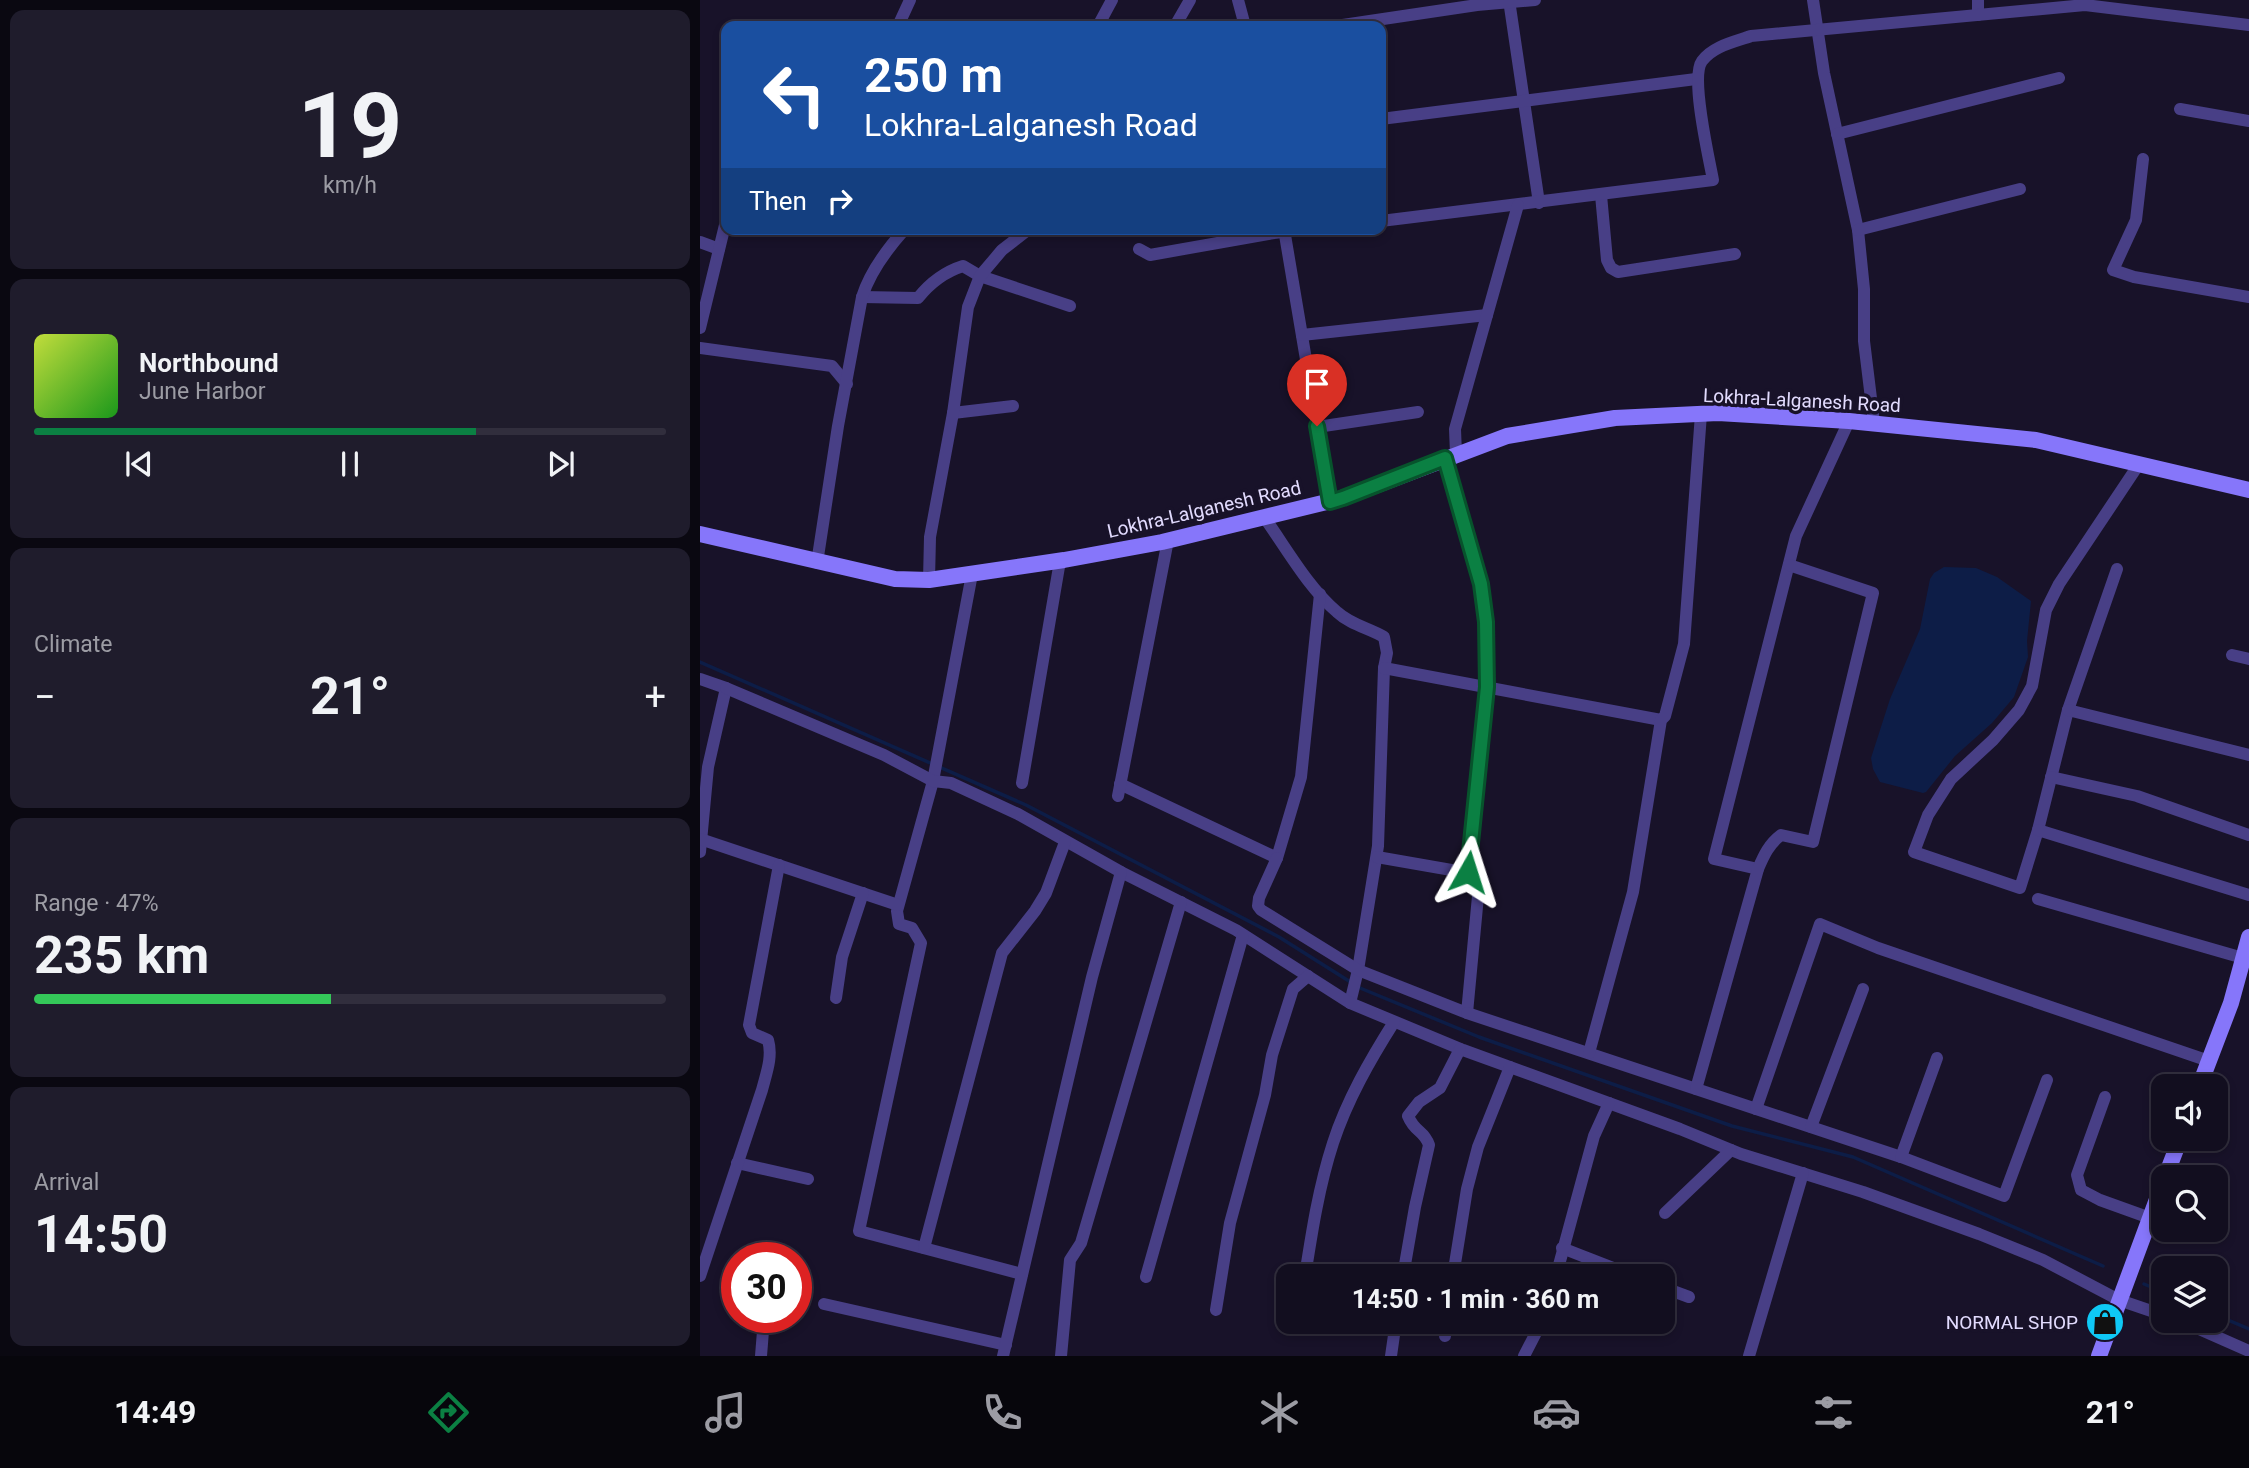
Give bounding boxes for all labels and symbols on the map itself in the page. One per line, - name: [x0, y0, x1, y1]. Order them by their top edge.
- pin: [1287, 354, 1347, 426]
- street label: Lokhra-Lalganesh Road: [1702, 384, 1902, 417]
- street label: Lokhra-Lalganesh Road: [1105, 476, 1303, 543]
- position arrow: [1431, 835, 1505, 909]
- speed limit sign: 30: [721, 1242, 812, 1333]
- shop icon: NORMAL SHOP: [2084, 1301, 2126, 1343]
- place label: NORMAL SHOP: [1946, 1311, 2078, 1334]

